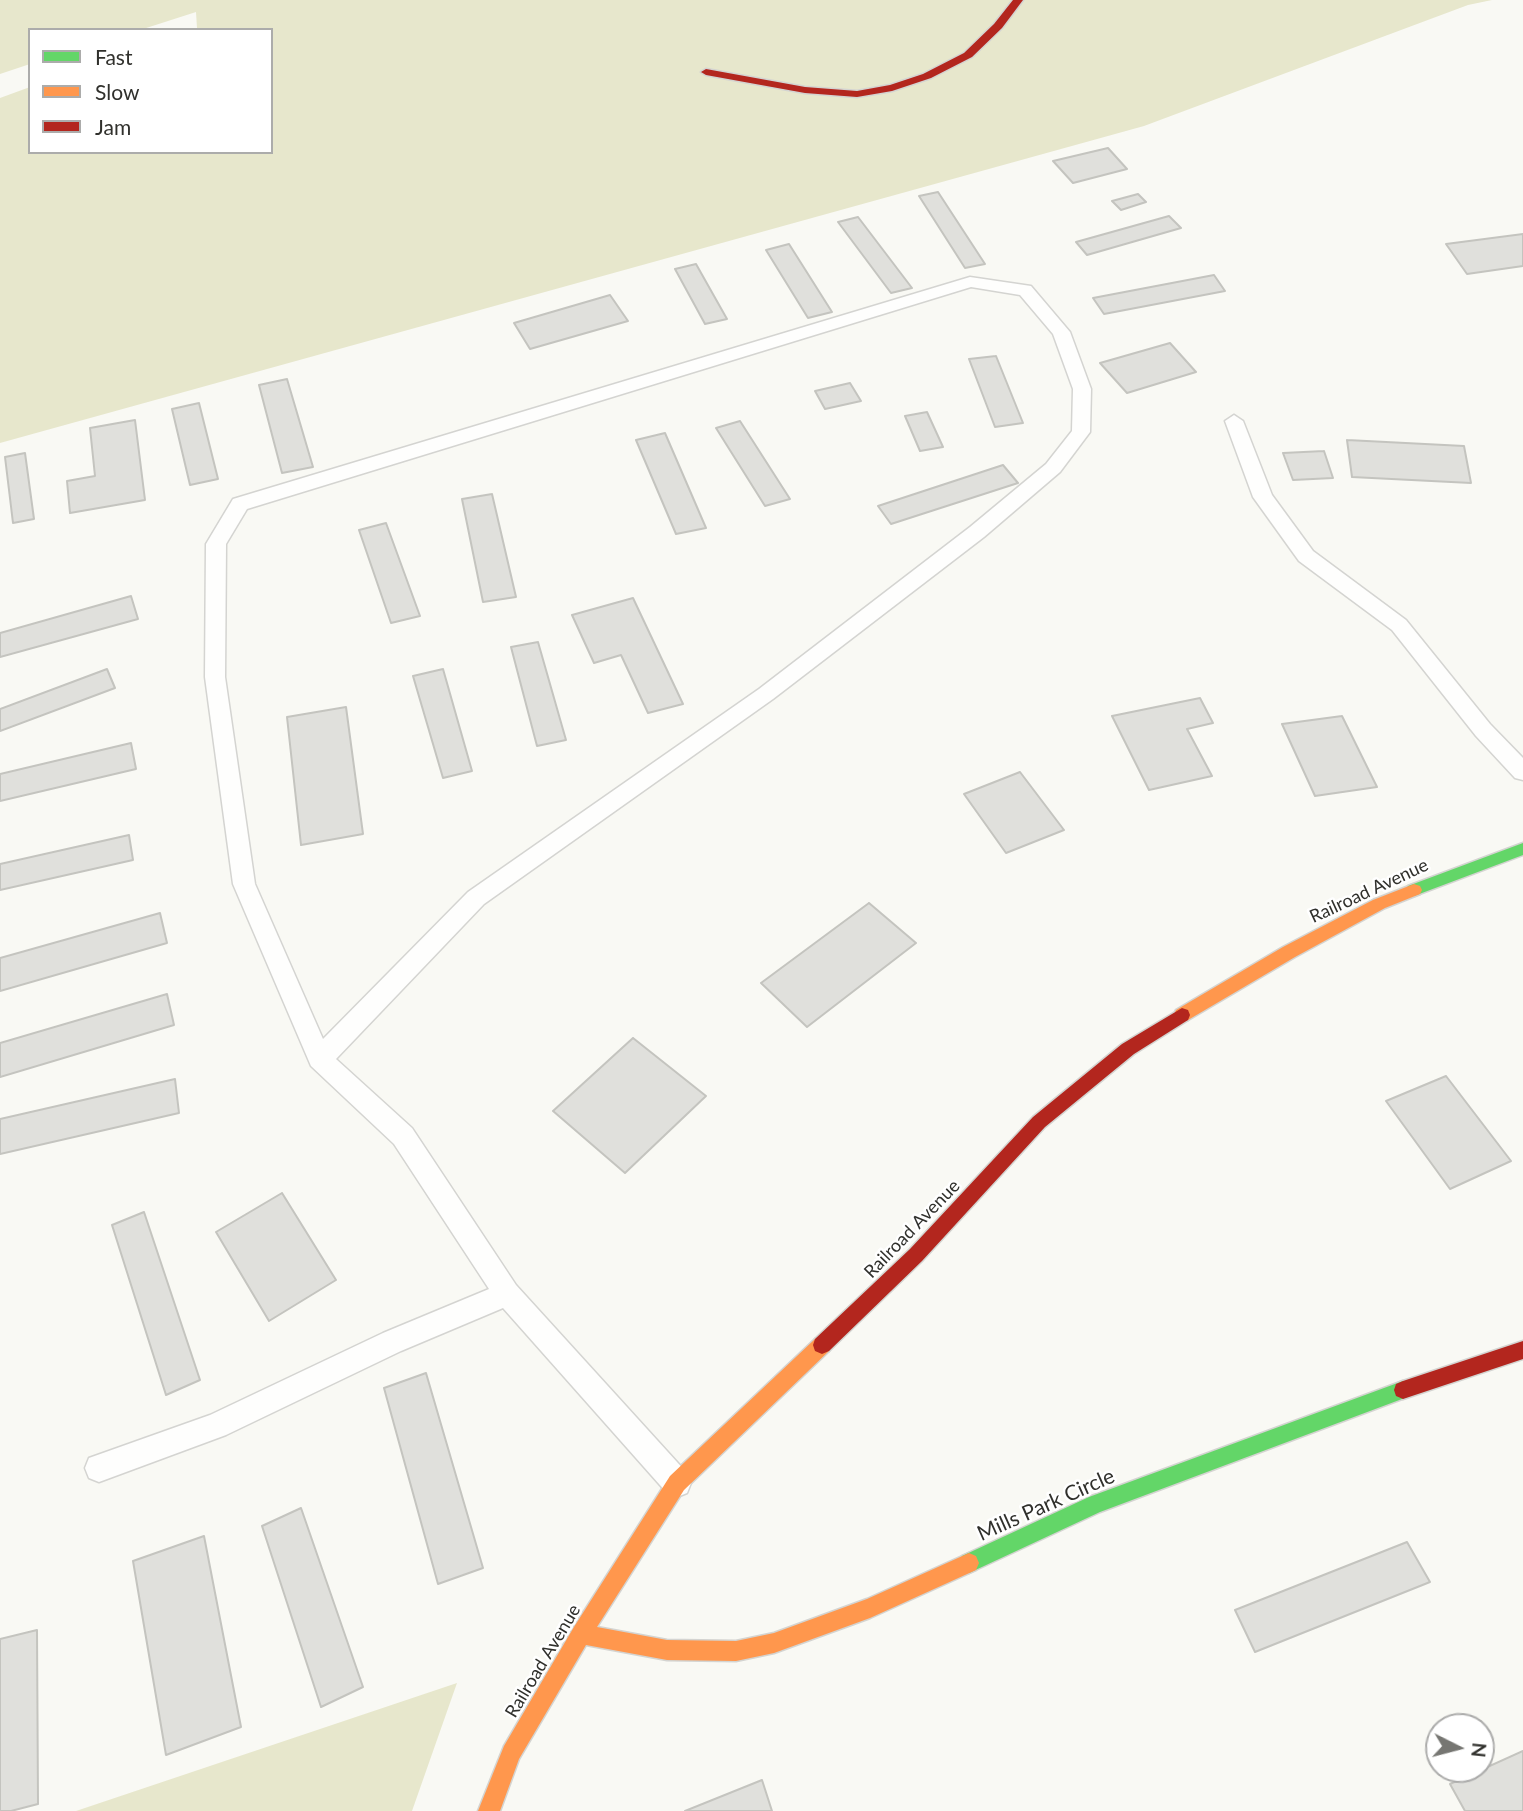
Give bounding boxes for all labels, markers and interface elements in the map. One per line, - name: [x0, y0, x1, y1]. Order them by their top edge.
- legend: [28, 28, 273, 154]
- text: Fast: [95, 44, 132, 69]
- text: Slow: [95, 79, 139, 104]
- text: Jam: [95, 114, 131, 139]
- street label: Railroad Avenue: [1306, 854, 1432, 928]
- street label: Railroad Avenue: [860, 1175, 964, 1283]
- street label: Mills Park Circle: [973, 1463, 1119, 1547]
- street label: Railroad Avenue: [501, 1600, 585, 1722]
- north arrow: [1425, 1713, 1495, 1783]
- text: N: [1467, 1742, 1492, 1759]

